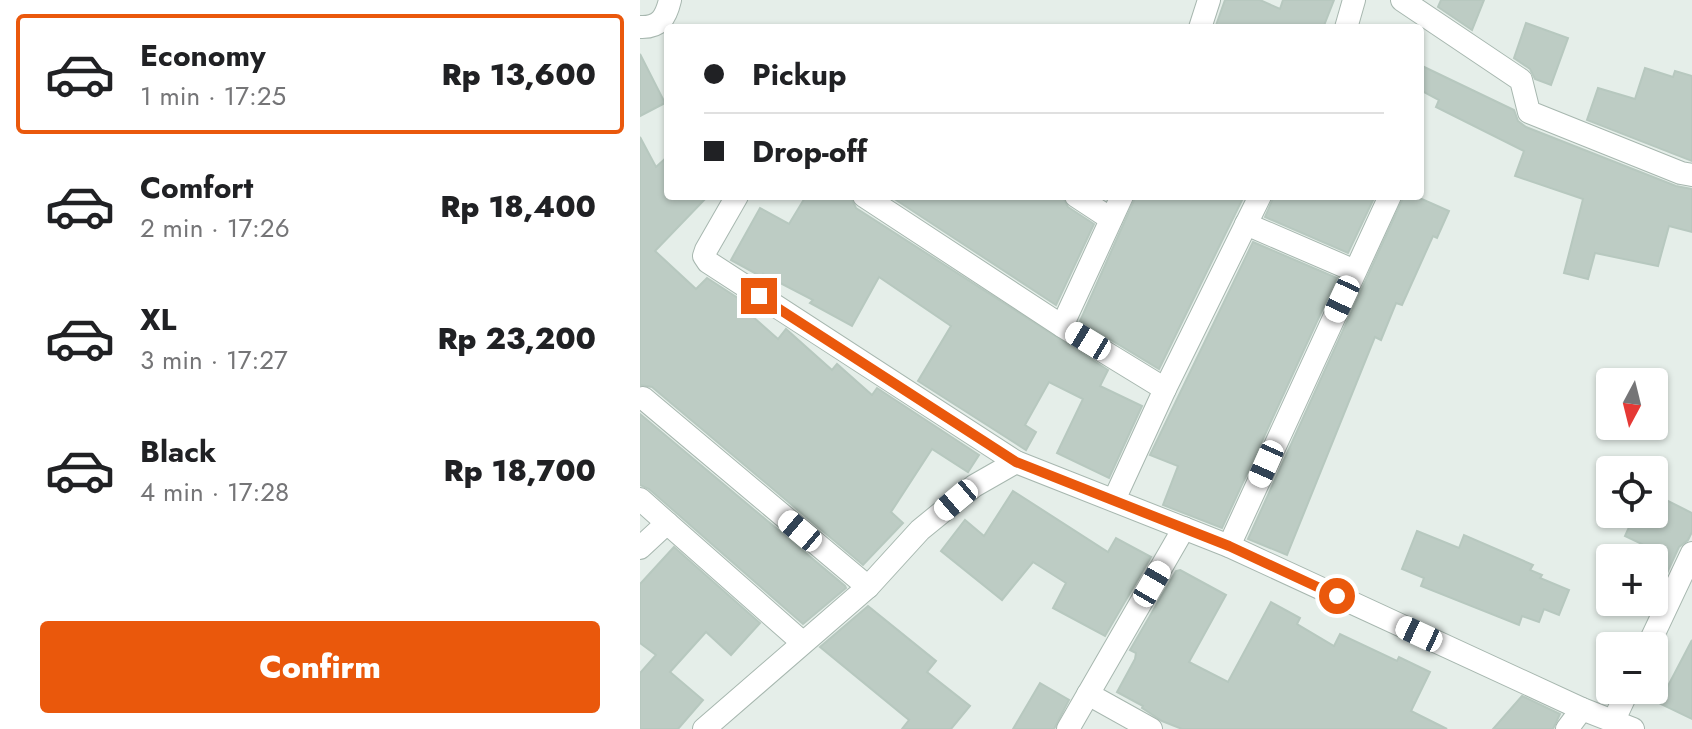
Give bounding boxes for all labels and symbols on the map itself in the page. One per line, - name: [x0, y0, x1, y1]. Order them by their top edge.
- car: [1321, 272, 1363, 326]
- route end: [741, 278, 777, 314]
- car: [1061, 318, 1115, 364]
- north arrow: [1596, 368, 1668, 440]
- car: [1245, 437, 1287, 491]
- car: [930, 475, 982, 525]
- car: [774, 506, 826, 556]
- car: [1130, 557, 1174, 611]
- route start: [1319, 578, 1355, 614]
- car: [1392, 613, 1446, 655]

